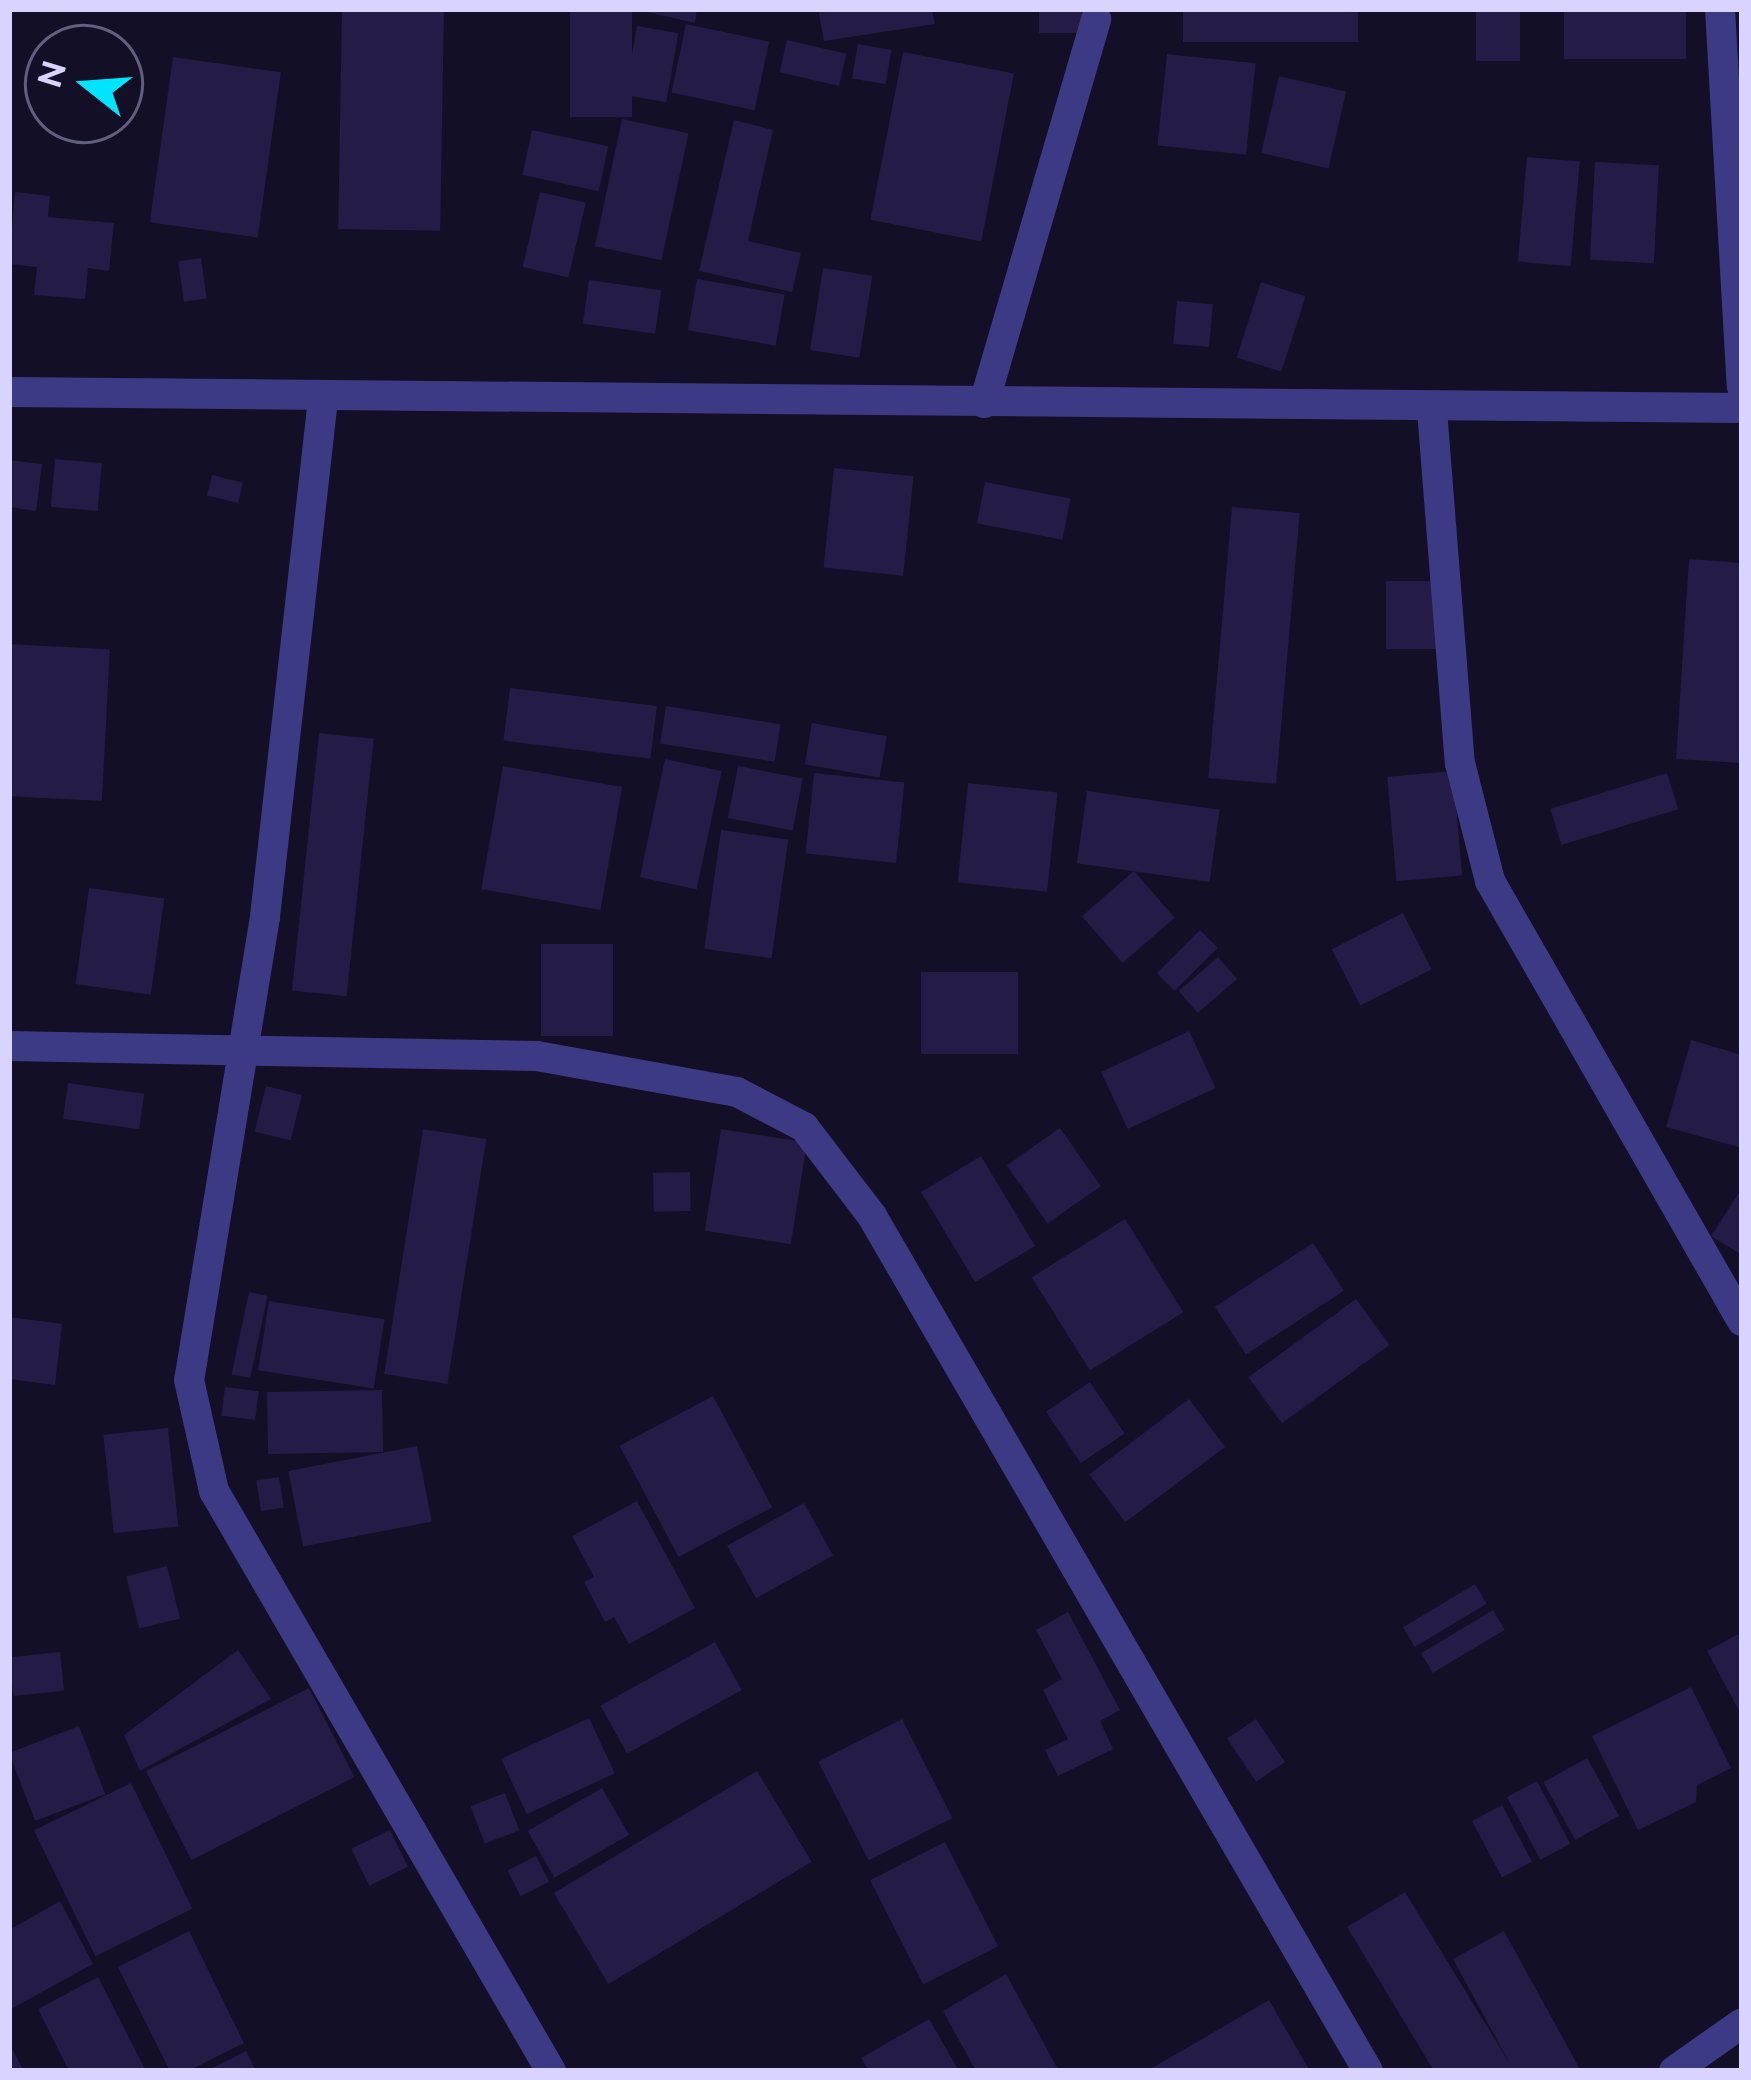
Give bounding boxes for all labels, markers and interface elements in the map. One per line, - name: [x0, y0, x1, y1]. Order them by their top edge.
- north arrow: [24, 24, 144, 144]
- text: N: [30, 56, 74, 92]

